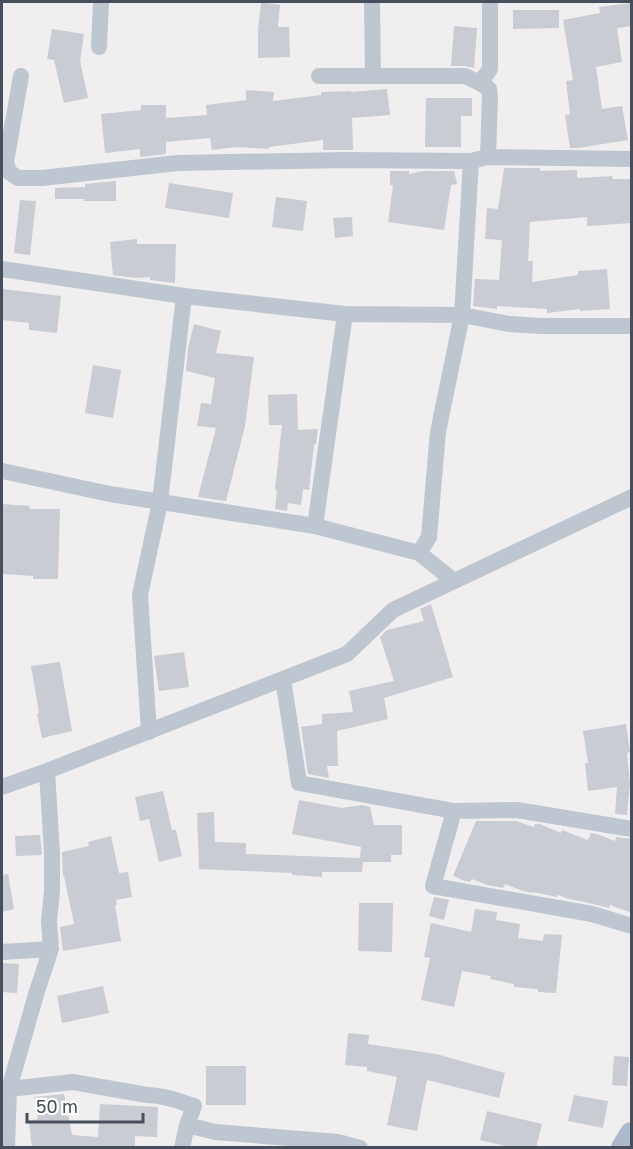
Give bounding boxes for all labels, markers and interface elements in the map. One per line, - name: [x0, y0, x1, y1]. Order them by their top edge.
- scale bar: [27, 1086, 142, 1124]
- text: 50 m: [36, 1095, 78, 1117]

